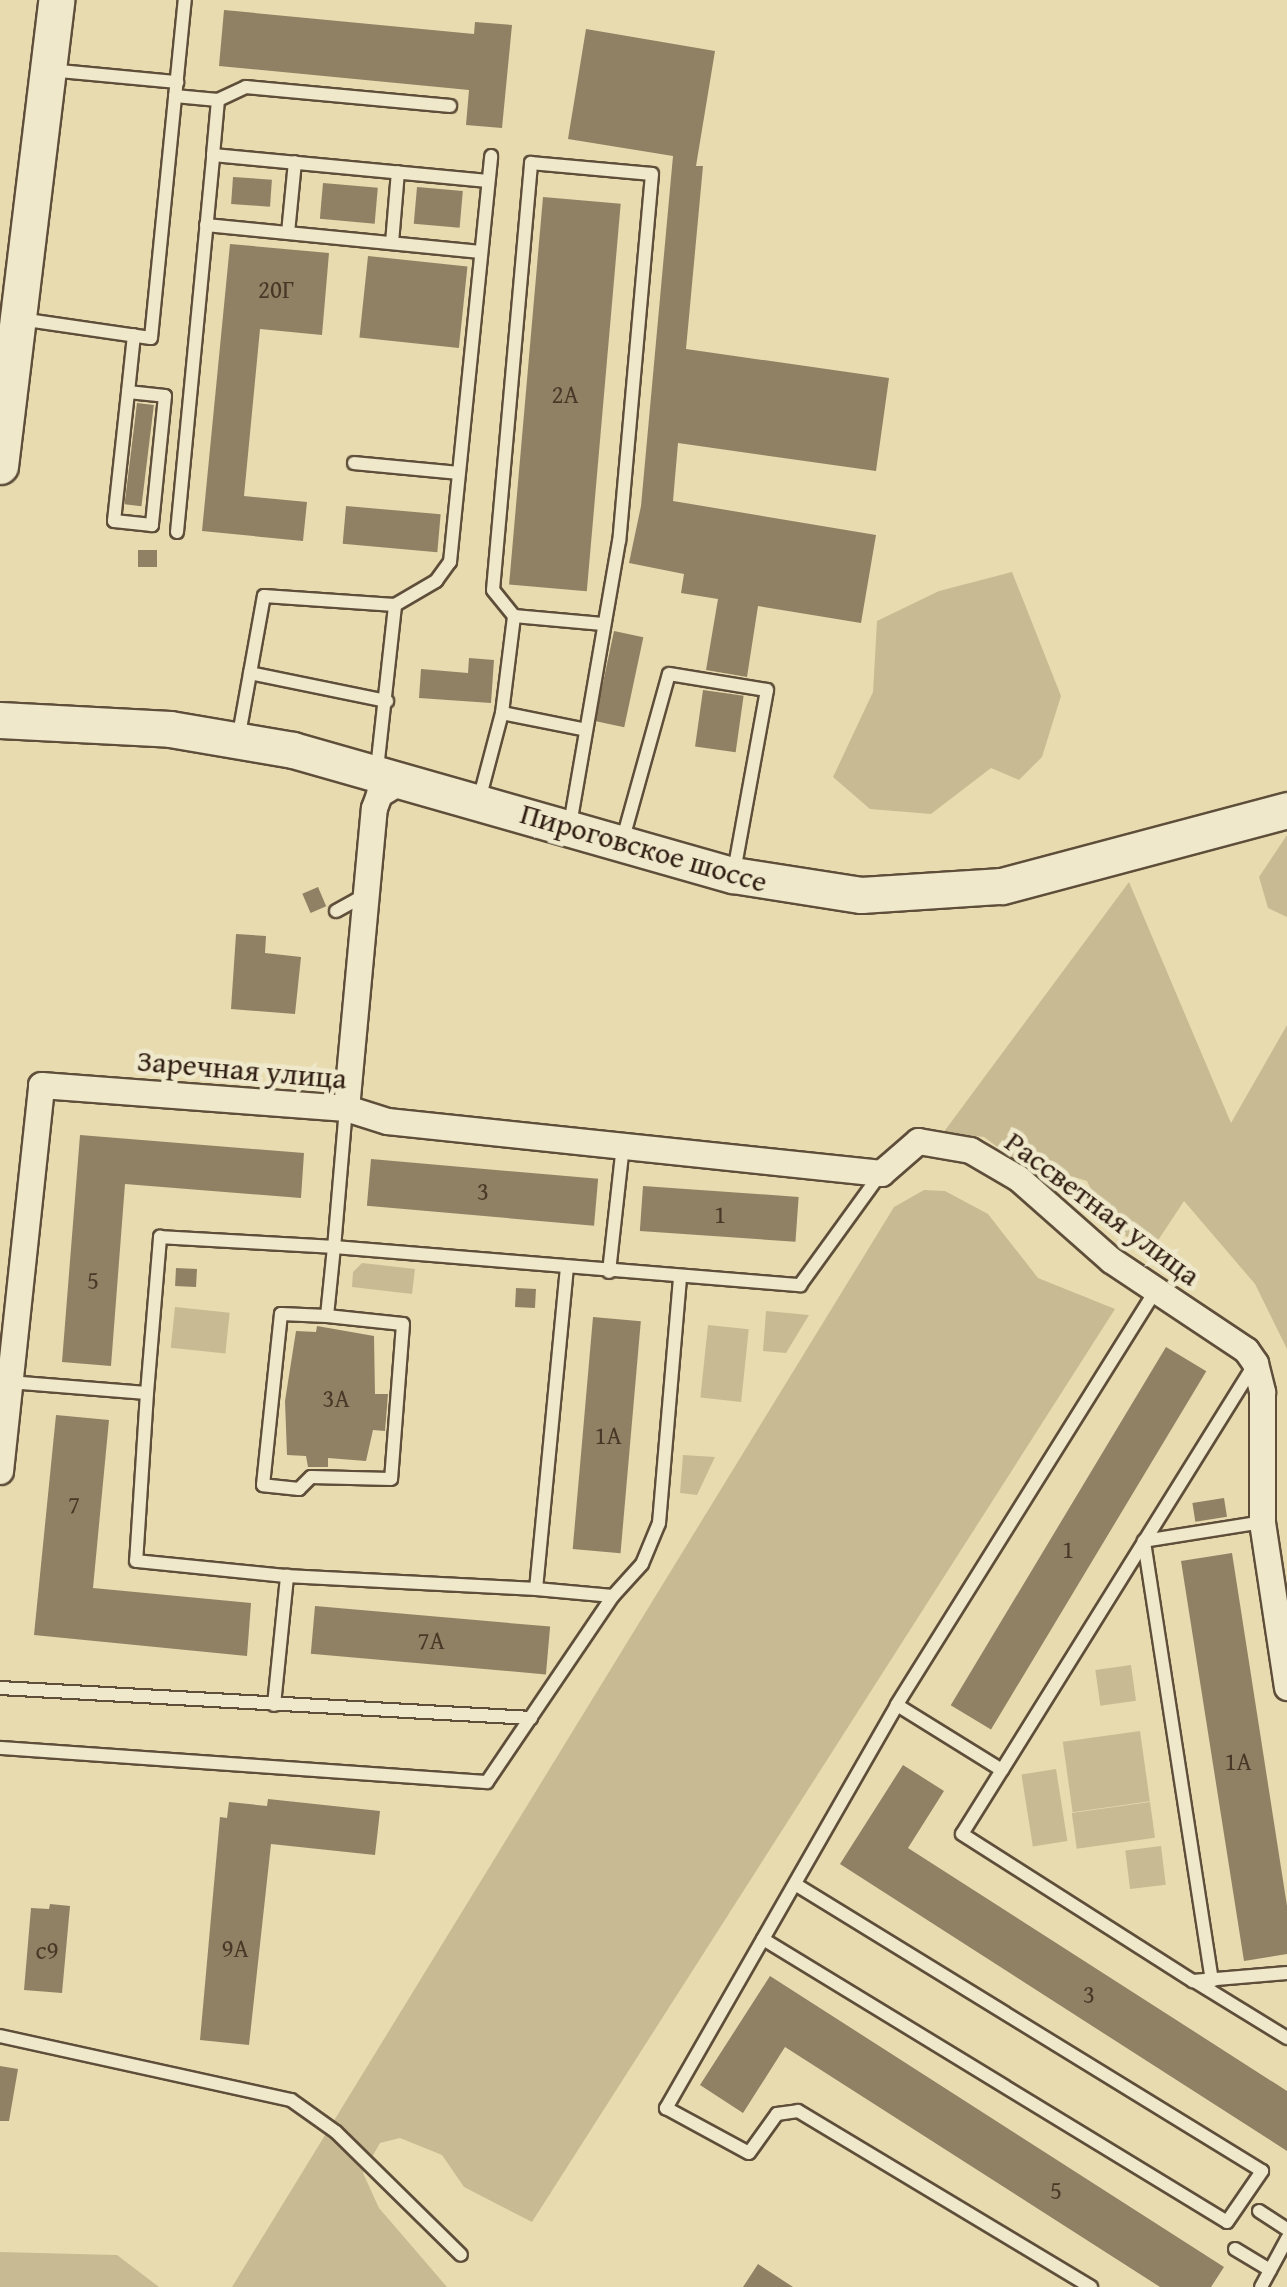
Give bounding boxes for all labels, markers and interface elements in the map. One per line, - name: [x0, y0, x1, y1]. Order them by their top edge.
- house number: 20Г: [258, 274, 294, 304]
- house number: 2А: [551, 379, 579, 409]
- street label: Пироговское шоссе: [516, 795, 772, 899]
- street label: Заречная улица: [136, 1042, 348, 1096]
- street label: Рассветная улица: [998, 1123, 1208, 1293]
- house number: 3: [477, 1176, 489, 1206]
- house number: 1: [714, 1199, 726, 1229]
- house number: 5: [87, 1265, 99, 1295]
- house number: 3А: [322, 1383, 350, 1413]
- house number: 1А: [594, 1420, 622, 1450]
- house number: 7: [68, 1489, 80, 1519]
- house number: 1: [1062, 1534, 1074, 1564]
- house number: 7А: [417, 1625, 445, 1655]
- house number: 1А: [1224, 1746, 1252, 1776]
- house number: 9А: [221, 1933, 249, 1963]
- house number: с9: [35, 1935, 59, 1965]
- house number: 3: [1083, 1979, 1095, 2009]
- house number: 5: [1050, 2175, 1062, 2205]

